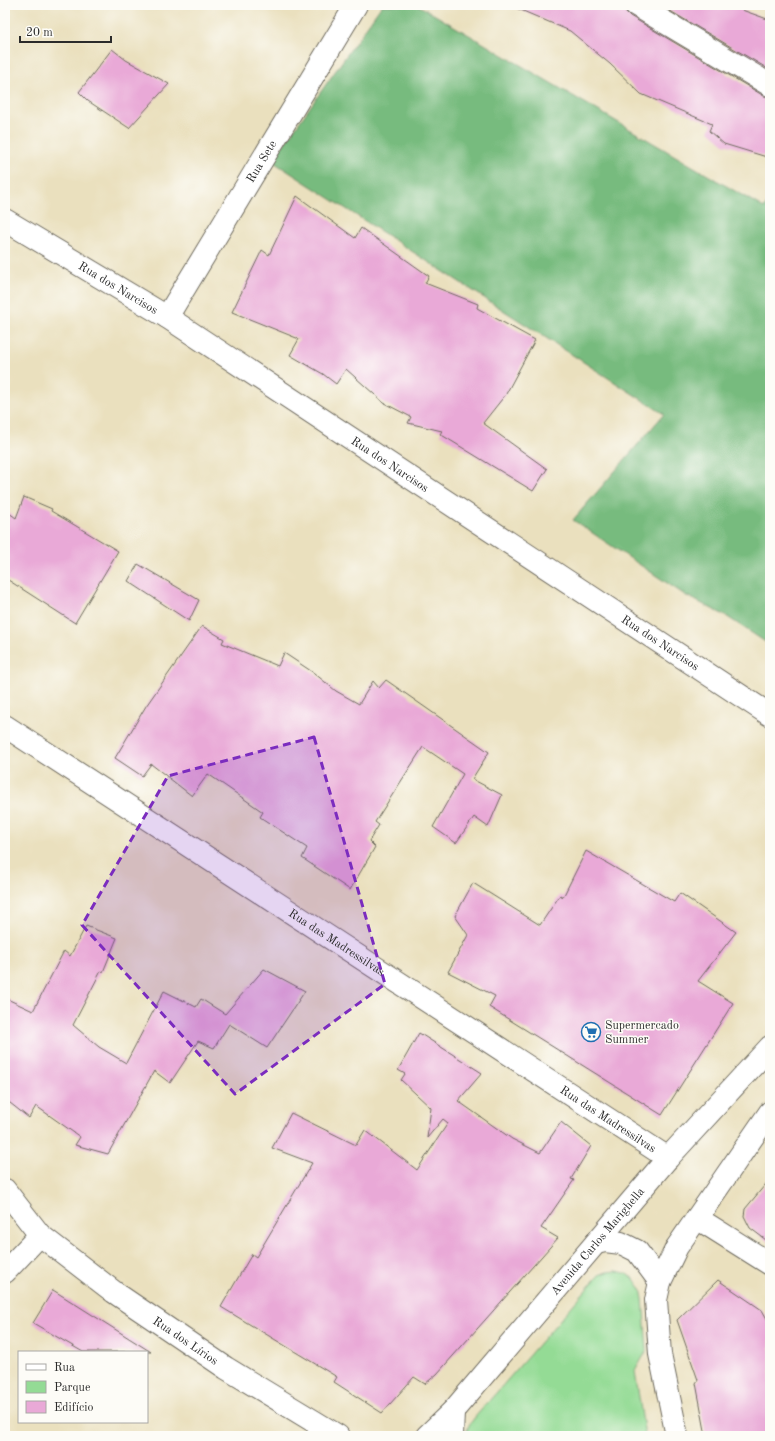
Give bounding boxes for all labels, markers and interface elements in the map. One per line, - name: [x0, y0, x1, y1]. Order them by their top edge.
- scale bar: [20, 18, 111, 44]
- text: 20 m: [26, 27, 53, 39]
- street label: Rua Sete: [245, 138, 280, 185]
- street label: Rua dos Narcisos: [76, 260, 159, 317]
- street label: Rua dos Narcisos: [349, 435, 430, 495]
- street label: Rua dos Narcisos: [619, 614, 701, 673]
- street label: Rua das Madressilvas: [286, 907, 386, 979]
- place label: Supermercado Summer: [605, 1020, 679, 1046]
- supermarket icon: Supermercado Summer: [580, 1021, 602, 1043]
- street label: Rua das Madressilvas: [558, 1084, 658, 1155]
- street label: Avenida Carlos Marighella: [549, 1186, 647, 1298]
- street label: Rua dos Lírios: [150, 1315, 220, 1368]
- legend: [18, 1351, 148, 1423]
- text: Rua: [54, 1362, 75, 1374]
- text: Parque: [54, 1382, 91, 1394]
- text: Edifício: [54, 1402, 93, 1414]

